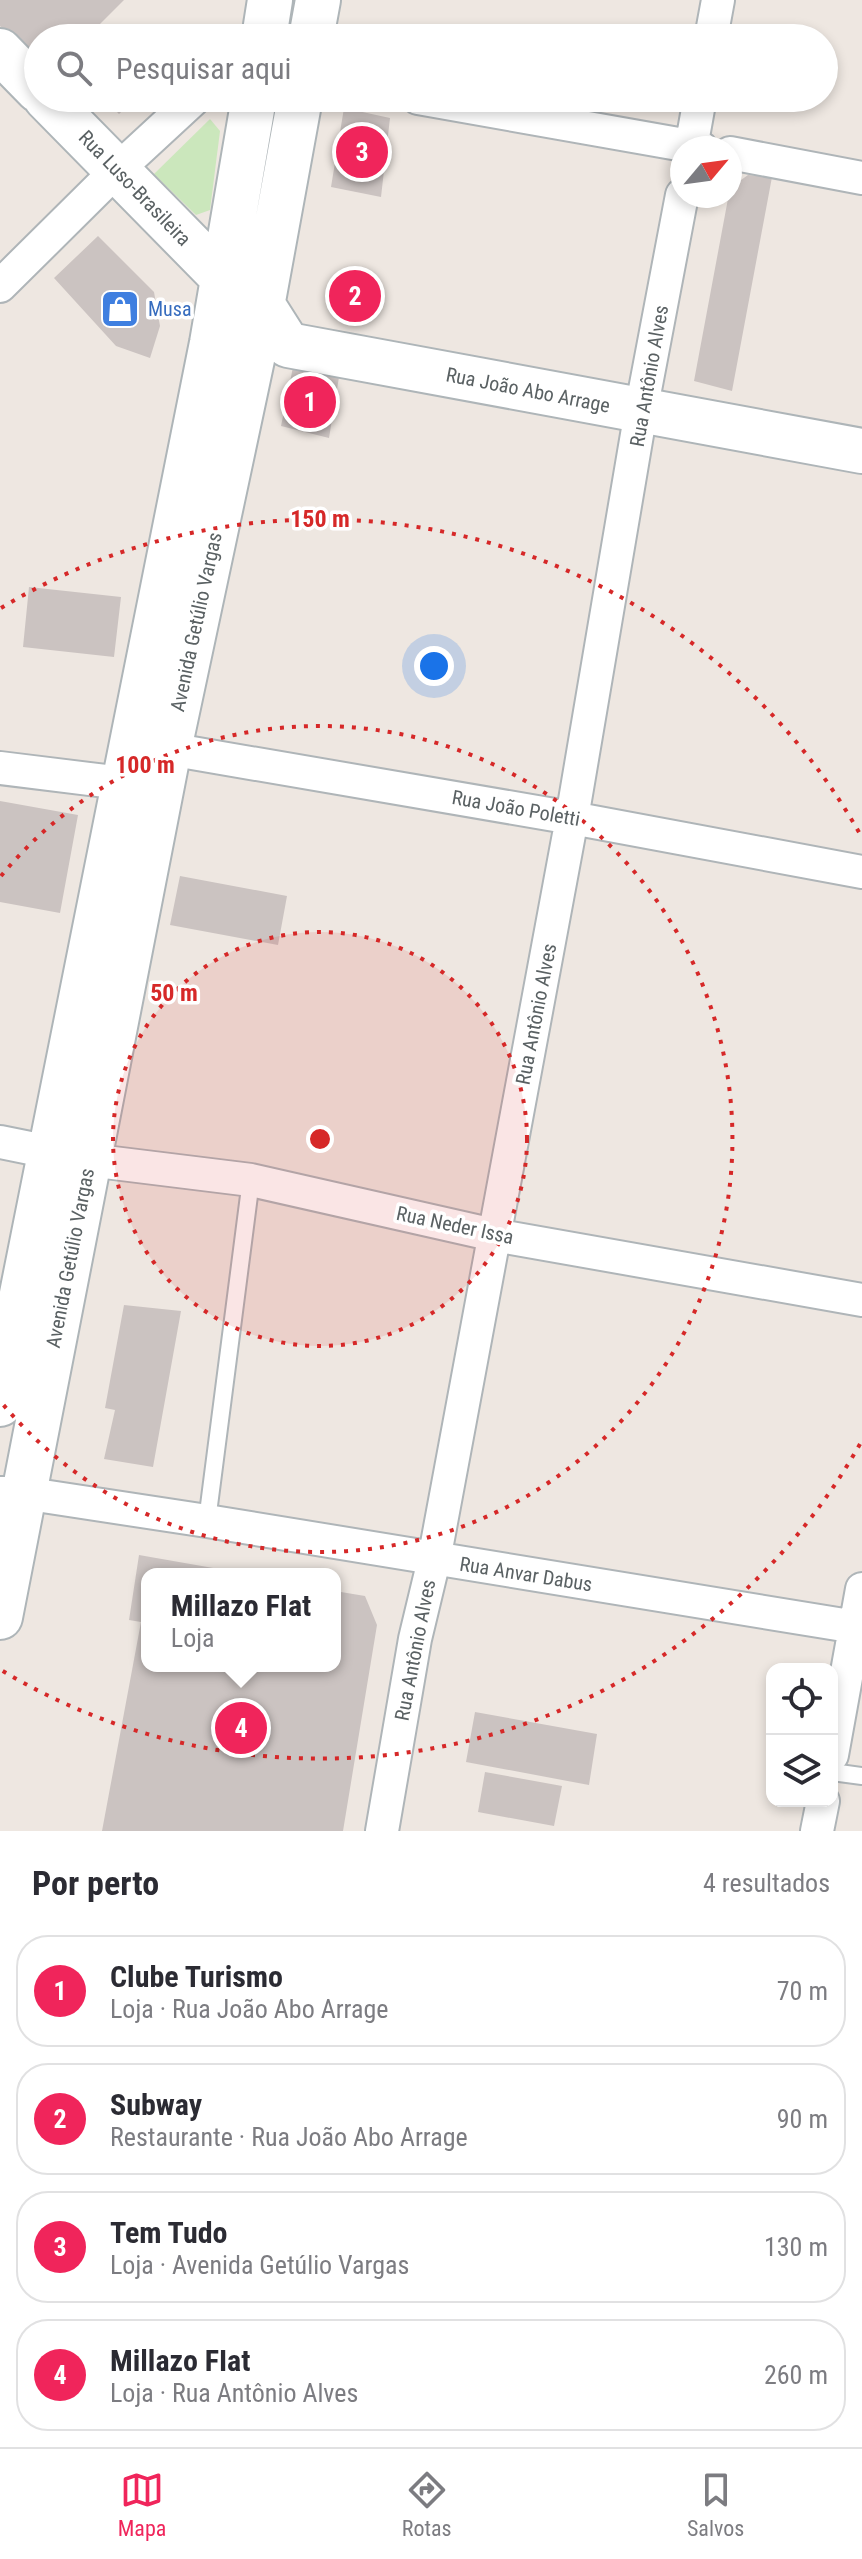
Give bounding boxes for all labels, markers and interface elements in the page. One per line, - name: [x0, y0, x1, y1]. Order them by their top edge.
- search box: [24, 24, 838, 112]
- icon: search: [52, 46, 96, 90]
- text: Pesquisar aqui: [116, 51, 291, 86]
- pin: 3: [336, 122, 388, 182]
- street label: Rua Luso-Brasileira: [74, 125, 196, 251]
- north arrow: [670, 136, 742, 208]
- pin: 2: [329, 266, 381, 326]
- shop icon: Musa: [99, 288, 141, 330]
- place label: Musa: [148, 297, 191, 321]
- street label: Rua Antônio Alves: [625, 303, 673, 449]
- street label: Rua João Abo Arrage: [444, 362, 612, 418]
- pin: 1: [284, 372, 336, 432]
- text: 150 m: [290, 505, 350, 533]
- street label: Avenida Getúlio Vargas: [165, 530, 227, 714]
- your location: [414, 646, 454, 686]
- text: 100 m: [115, 751, 175, 779]
- street label: Rua João Poletti: [450, 785, 582, 831]
- street label: Rua Antônio Alves: [511, 941, 561, 1087]
- text: 50 m: [150, 979, 198, 1007]
- centre of rings: [306, 1125, 334, 1153]
- street label: Avenida Getúlio Vargas: [41, 1166, 99, 1350]
- street label: Rua Neder Issa: [394, 1201, 516, 1249]
- street label: Rua Anvar Dabus: [458, 1552, 594, 1596]
- popup: [141, 1568, 341, 1672]
- street label: Rua Antônio Alves: [390, 1577, 440, 1723]
- text: Millazo FIat: [171, 1588, 311, 1623]
- text: Loja: [171, 1623, 214, 1653]
- map controls: [766, 1663, 838, 1807]
- button: locate: [766, 1663, 838, 1735]
- pin: 4: [215, 1698, 267, 1758]
- button: layers: [766, 1735, 838, 1807]
- text: Por perto: [32, 1863, 159, 1903]
- text: 4 resultados: [703, 1868, 830, 1898]
- text: Clube Turismo: [110, 1959, 283, 1994]
- text: 1: [53, 1976, 67, 2006]
- text: 70 m: [777, 1976, 828, 2006]
- text: Loja · Rua João Abo Arrage: [110, 1994, 388, 2024]
- text: Subway: [110, 2087, 202, 2122]
- text: 2: [53, 2104, 67, 2134]
- text: 90 m: [777, 2104, 828, 2134]
- text: Restaurante · Rua João Abo Arrage: [110, 2122, 468, 2152]
- text: Tem Tudo: [110, 2215, 227, 2250]
- text: 3: [53, 2232, 67, 2262]
- text: 130 m: [764, 2232, 828, 2262]
- text: Loja · Avenida Getúlio Vargas: [110, 2250, 409, 2280]
- text: Millazo FIat: [110, 2343, 250, 2378]
- text: 4: [53, 2360, 67, 2390]
- text: 260 m: [764, 2360, 828, 2390]
- text: Loja · Rua Antônio Alves: [110, 2378, 358, 2408]
- tab: Mapa: [118, 2468, 166, 2541]
- tab: Rotas: [402, 2468, 452, 2541]
- tab: Salvos: [687, 2468, 744, 2541]

